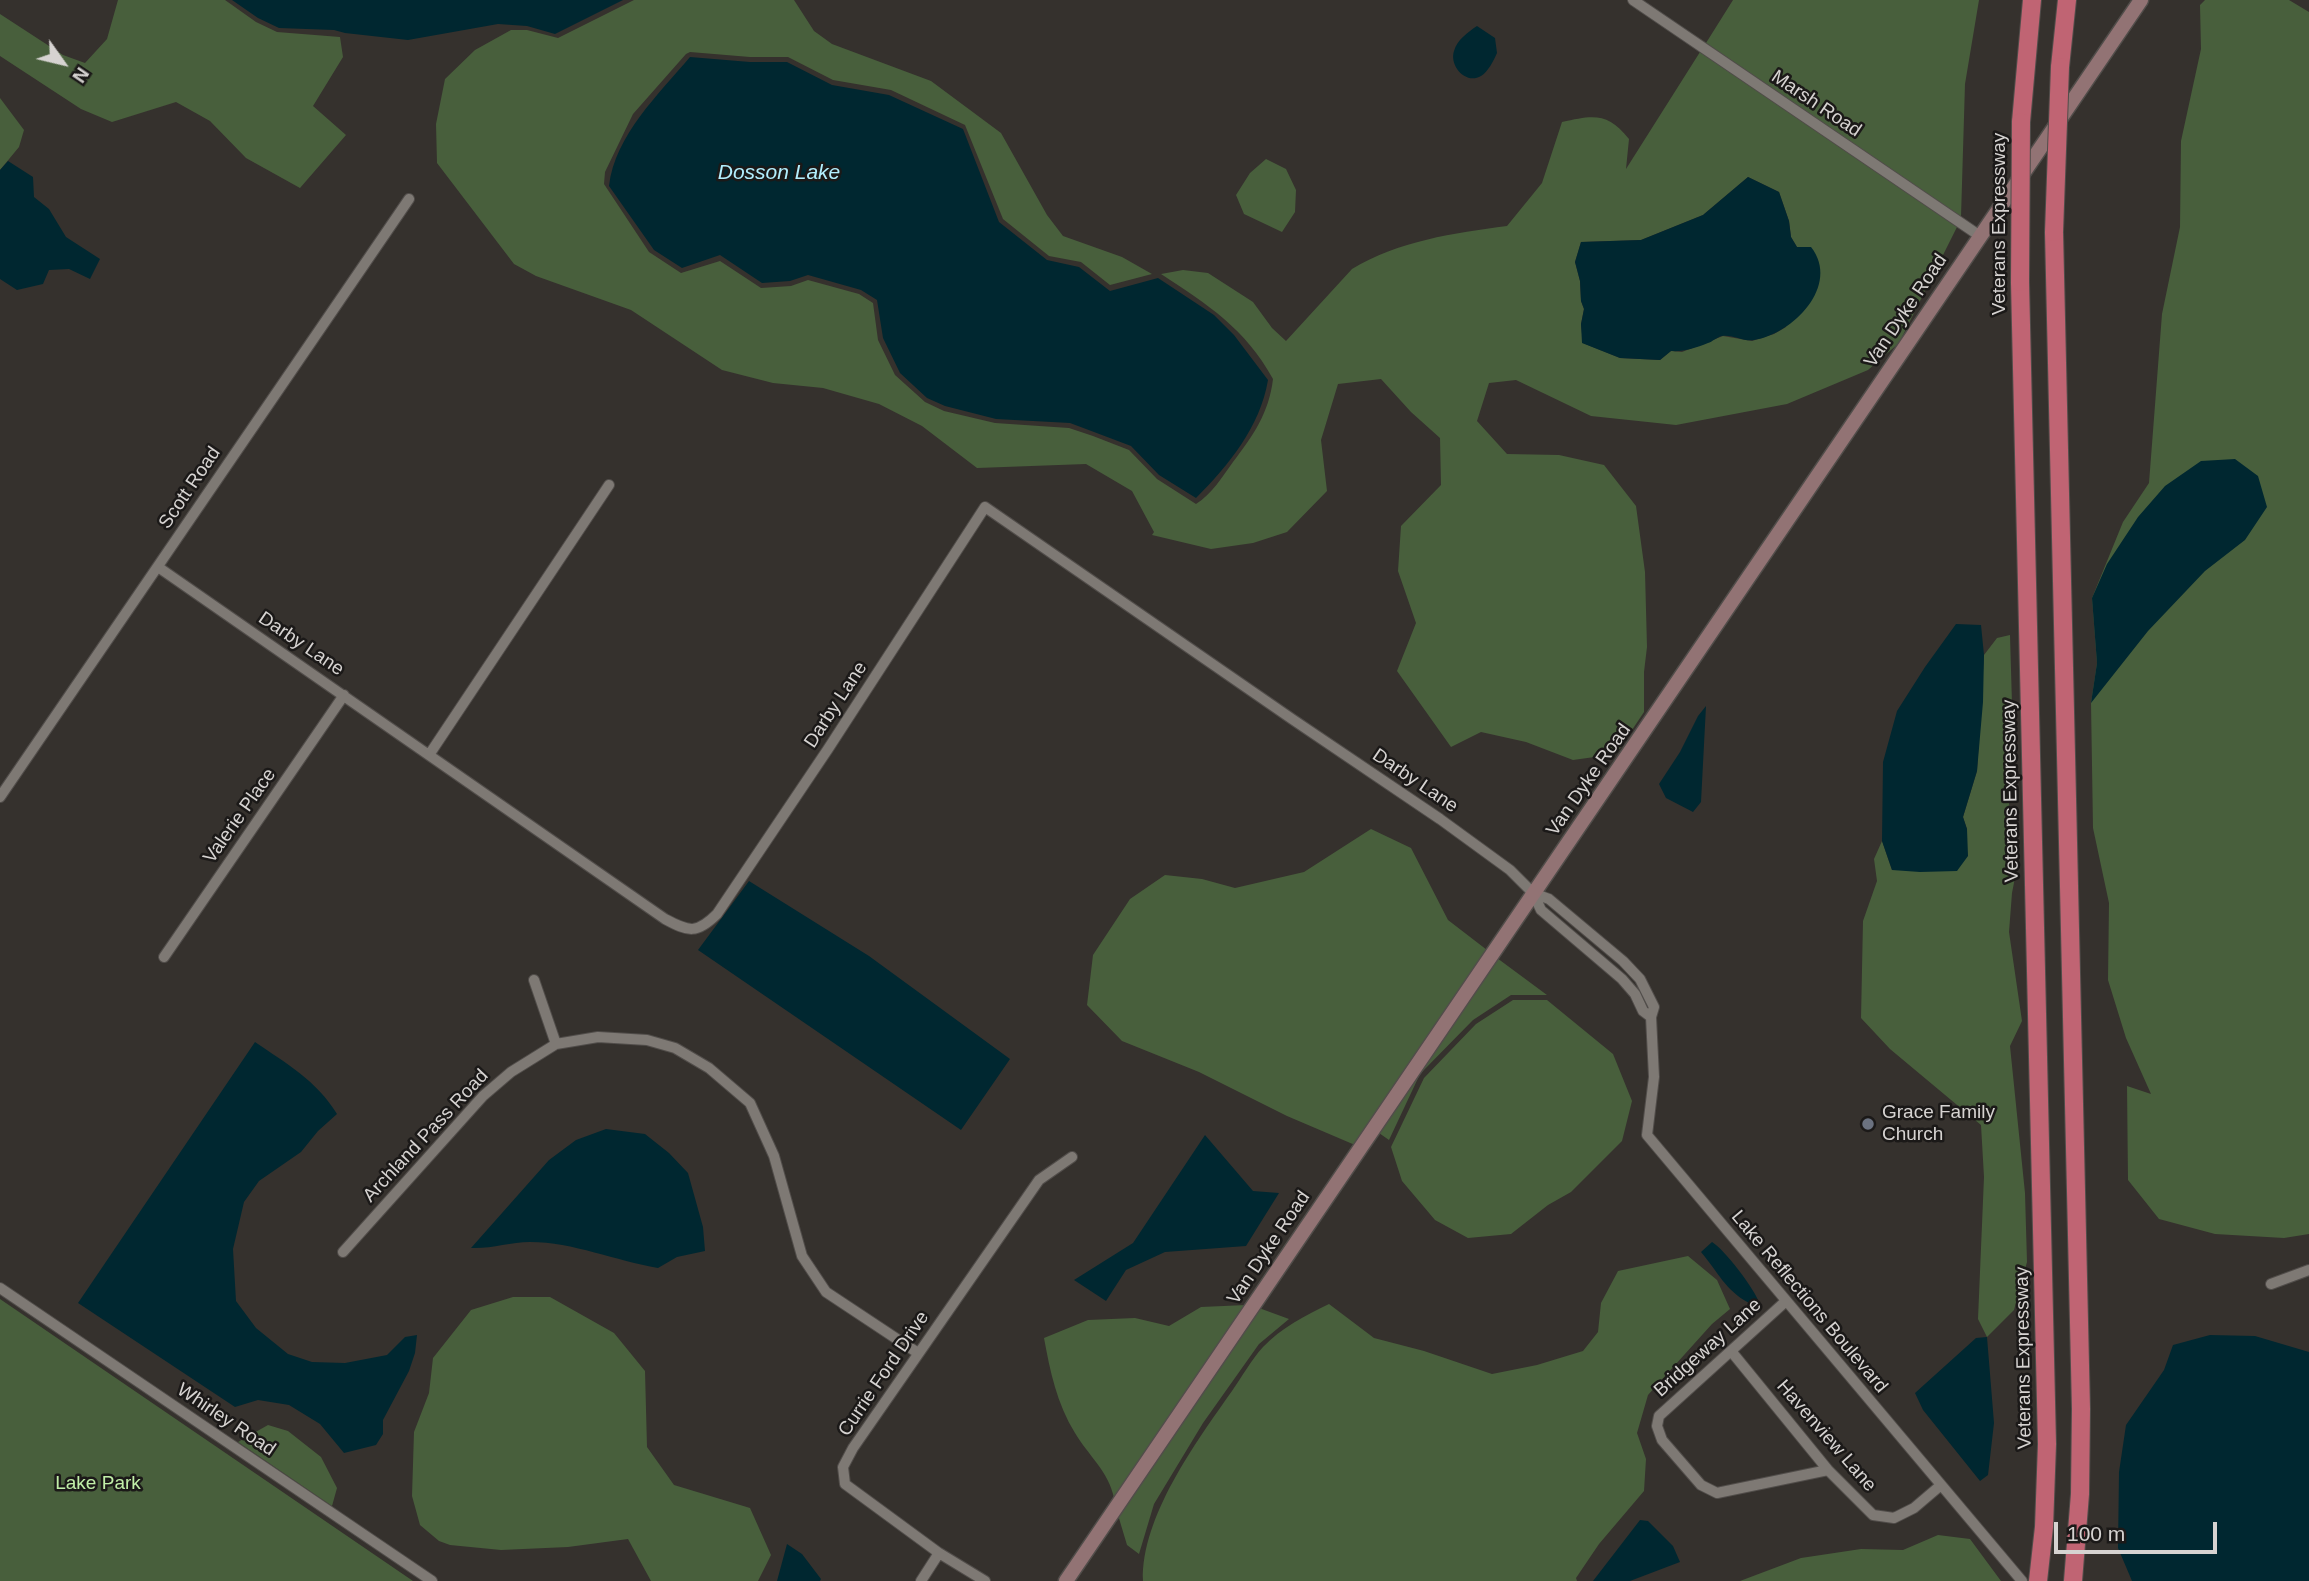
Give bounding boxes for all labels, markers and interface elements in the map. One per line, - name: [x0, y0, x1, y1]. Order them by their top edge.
- north arrow: [28, 28, 98, 98]
- text: N: [68, 63, 93, 87]
- street label: Marsh Road: [1767, 66, 1865, 142]
- street label: Veterans Expressway: [1989, 133, 2011, 315]
- water label: Dosson Lake: [718, 160, 840, 186]
- street label: Van Dyke Road: [1860, 250, 1952, 372]
- street label: Scott Road: [154, 443, 226, 533]
- street label: Darby Lane: [254, 607, 348, 681]
- street label: Darby Lane: [800, 658, 872, 752]
- street label: Veterans Expressway: [1998, 699, 2024, 883]
- street label: Van Dyke Road: [1542, 720, 1636, 840]
- street label: Darby Lane: [1368, 744, 1462, 818]
- street label: Valerie Place: [199, 764, 281, 868]
- street label: Archland Pass Road: [359, 1065, 493, 1207]
- place label: Grace Family Church: [1882, 1102, 1995, 1146]
- marker: Grace Family Church: [1860, 1116, 1876, 1132]
- street label: Van Dyke Road: [1223, 1187, 1315, 1309]
- street label: Lake Reflections Boulevard: [1726, 1206, 1892, 1398]
- street label: Veterans Expressway: [2011, 1266, 2037, 1450]
- street label: Bridgeway Lane: [1650, 1294, 1766, 1402]
- street label: Currie Ford Drive: [834, 1307, 934, 1441]
- street label: Havenview Lane: [1771, 1376, 1881, 1496]
- street label: Whirley Road: [172, 1379, 280, 1461]
- park label: Lake Park: [55, 1473, 141, 1495]
- scale bar: [2057, 1508, 2220, 1552]
- text: 100 m: [2067, 1522, 2125, 1545]

